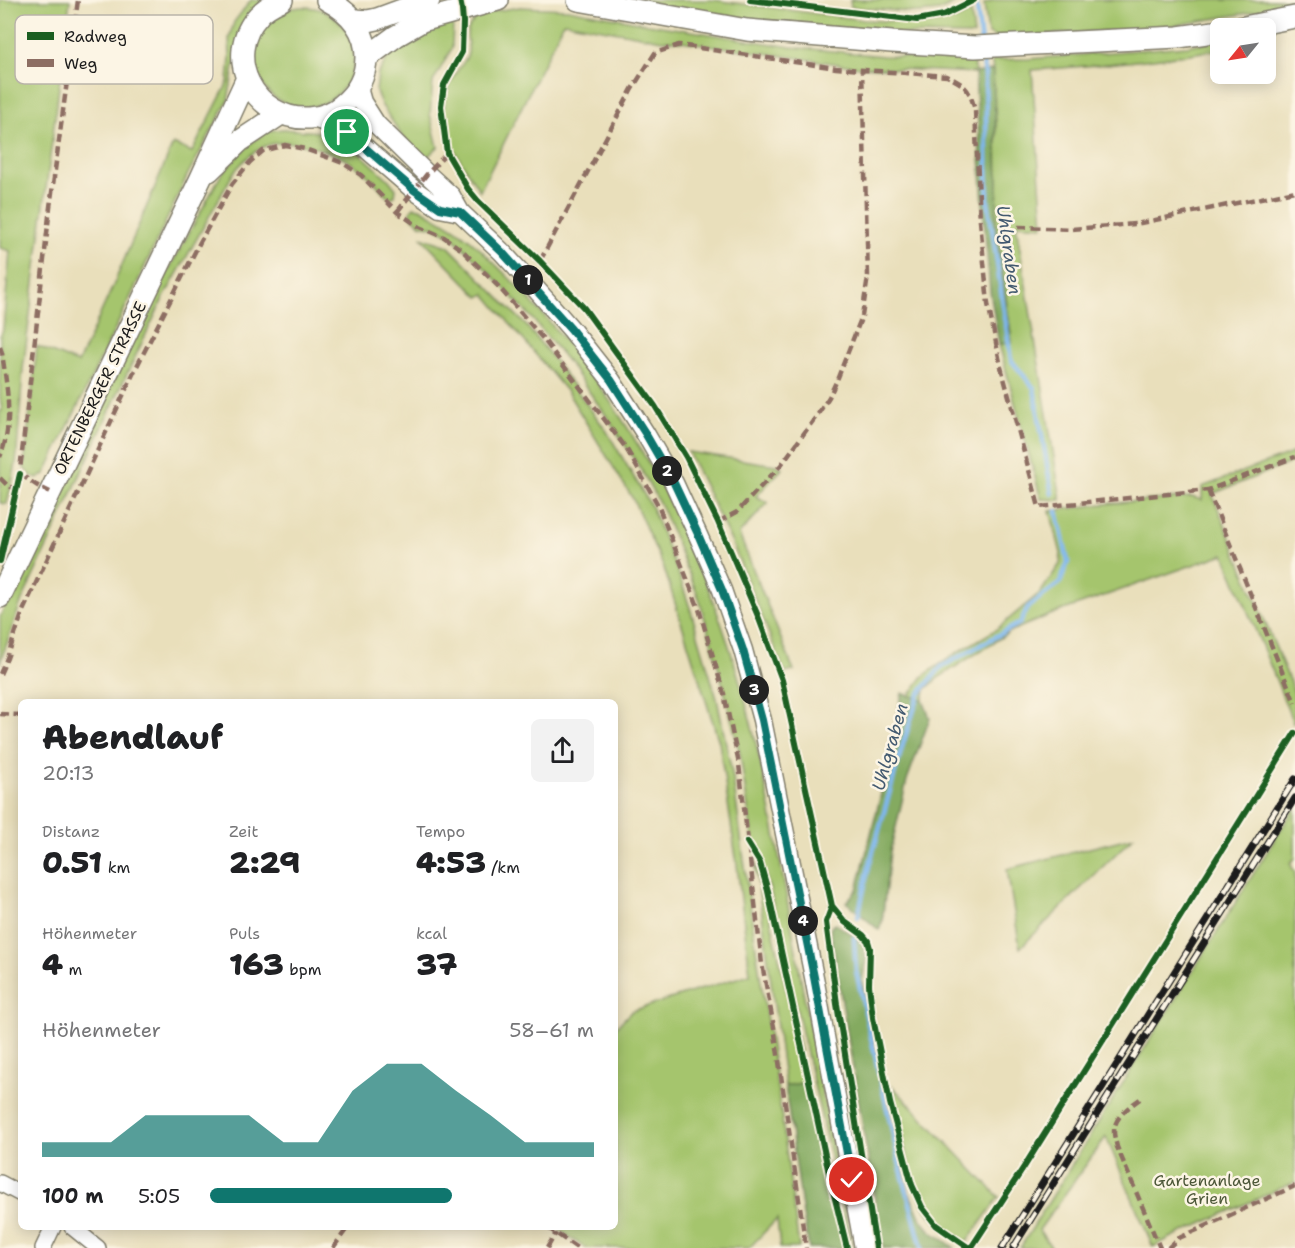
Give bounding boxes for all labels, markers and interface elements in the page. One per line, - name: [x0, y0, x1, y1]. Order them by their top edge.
- legend: [15, 15, 213, 84]
- north arrow: [1210, 18, 1276, 84]
- map controls: [1210, 18, 1276, 84]
- text: Radweg: [64, 26, 127, 47]
- text: Weg: [64, 53, 98, 74]
- pin: [321, 106, 372, 157]
- icon: arrive: [330, 115, 363, 148]
- water label: Uhlgraben: [991, 204, 1027, 296]
- pin: 1: [513, 265, 543, 295]
- text: 1: [524, 269, 532, 290]
- street label: ORTENBERGER STRASSE: [49, 298, 151, 478]
- pin: 2: [652, 456, 682, 486]
- text: 2: [661, 460, 673, 481]
- pin: 3: [739, 675, 769, 705]
- text: 3: [748, 679, 760, 700]
- water label: Uhlgraben: [866, 701, 914, 793]
- text: Abendlauf: [42, 715, 224, 760]
- button: share: [531, 719, 594, 782]
- text: 20:13: [42, 760, 94, 786]
- text: Distanz: [42, 821, 100, 842]
- text: Zeit: [229, 821, 258, 842]
- text: Tempo: [416, 821, 465, 842]
- text: 0.51: [42, 842, 102, 883]
- text: 2:29: [229, 842, 300, 883]
- text: 4:53: [416, 842, 486, 883]
- text: km: [102, 857, 130, 878]
- text: /km: [486, 857, 520, 878]
- pin: 4: [788, 906, 818, 936]
- text: 4: [797, 910, 809, 931]
- text: Höhenmeter: [42, 923, 137, 944]
- text: Puls: [229, 923, 260, 944]
- text: kcal: [416, 923, 447, 944]
- text: 4: [42, 944, 63, 985]
- text: 163: [229, 944, 284, 985]
- text: 37: [416, 944, 457, 985]
- text: m: [63, 959, 82, 980]
- text: bpm: [284, 959, 321, 980]
- text: Höhenmeter: [42, 1017, 161, 1043]
- text: 58–61 m: [509, 1017, 594, 1043]
- pin: [826, 1154, 877, 1205]
- icon: check: [835, 1163, 868, 1196]
- park label: Gartenanlage Grien: [1153, 1170, 1261, 1209]
- text: 100 m: [42, 1183, 104, 1209]
- text: 5:05: [138, 1183, 180, 1209]

